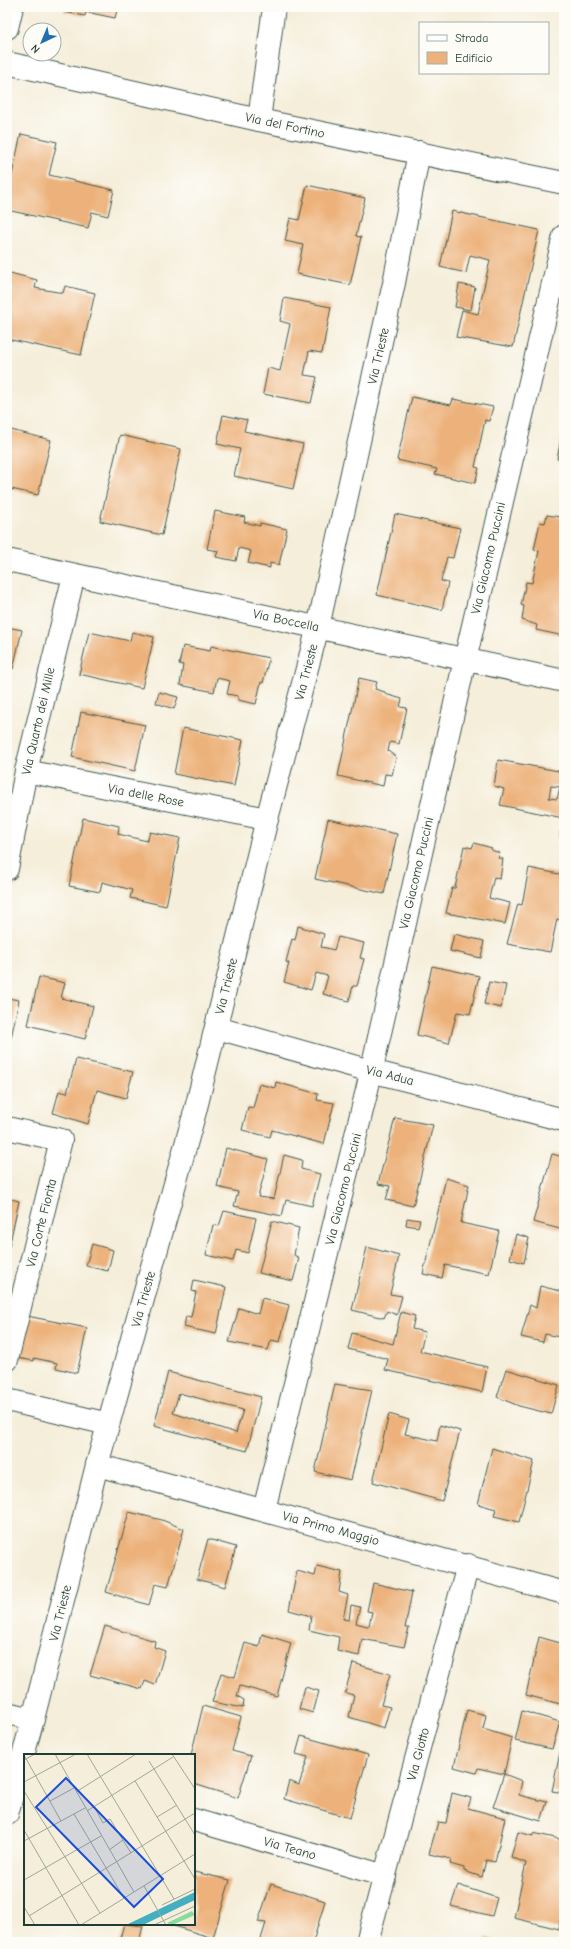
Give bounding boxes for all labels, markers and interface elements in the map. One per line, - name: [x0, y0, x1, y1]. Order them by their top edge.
- north arrow: [22, 22, 62, 62]
- legend: [419, 22, 549, 74]
- text: Strada: [455, 31, 488, 45]
- text: N: [28, 42, 43, 56]
- text: Edificio: [455, 51, 492, 65]
- street label: Via del Fortino: [244, 109, 326, 141]
- street label: Via Trieste: [364, 326, 392, 386]
- street label: Via Giacomo Puccini: [468, 500, 508, 616]
- street label: Via Boccella: [251, 606, 321, 634]
- street label: Via Trieste: [291, 642, 321, 702]
- street label: Via Quarto dei Mille: [18, 665, 58, 776]
- street label: Via delle Rose: [107, 780, 186, 810]
- street label: Via Giacomo Puccini: [396, 815, 436, 931]
- street label: Via Trieste: [212, 956, 240, 1016]
- street label: Via Adua: [365, 1062, 415, 1088]
- street label: Via Giacomo Puccini: [322, 1132, 364, 1246]
- street label: Via Corte Fiorita: [23, 1177, 59, 1269]
- street label: Via Trieste: [128, 1269, 158, 1329]
- street label: Via Primo Maggio: [281, 1508, 381, 1548]
- street label: Via Trieste: [46, 1583, 74, 1643]
- street label: Via Giotto: [404, 1726, 432, 1782]
- inset map: [24, 1754, 195, 1925]
- street label: Via Teano: [262, 1833, 318, 1863]

